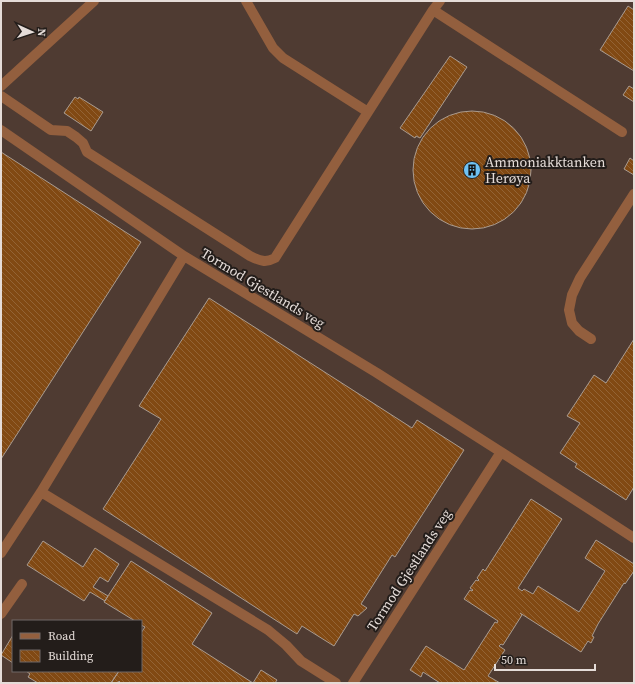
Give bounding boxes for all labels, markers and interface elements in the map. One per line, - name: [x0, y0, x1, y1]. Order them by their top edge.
- north arrow: [12, 12, 52, 52]
- text: N: [34, 28, 49, 37]
- place label: Ammoniakktanken Herøya: [485, 152, 606, 188]
- building icon: Ammoniakktanken Herøya: [462, 160, 482, 180]
- street label: Tormod Gjestlands veg: [197, 243, 329, 333]
- street label: Tormod Gjestlands veg: [362, 505, 456, 635]
- legend: [12, 620, 142, 672]
- text: Road: [48, 628, 75, 644]
- scale bar: [495, 646, 595, 672]
- text: Building: [48, 648, 93, 664]
- text: 50 m: [501, 652, 527, 668]

